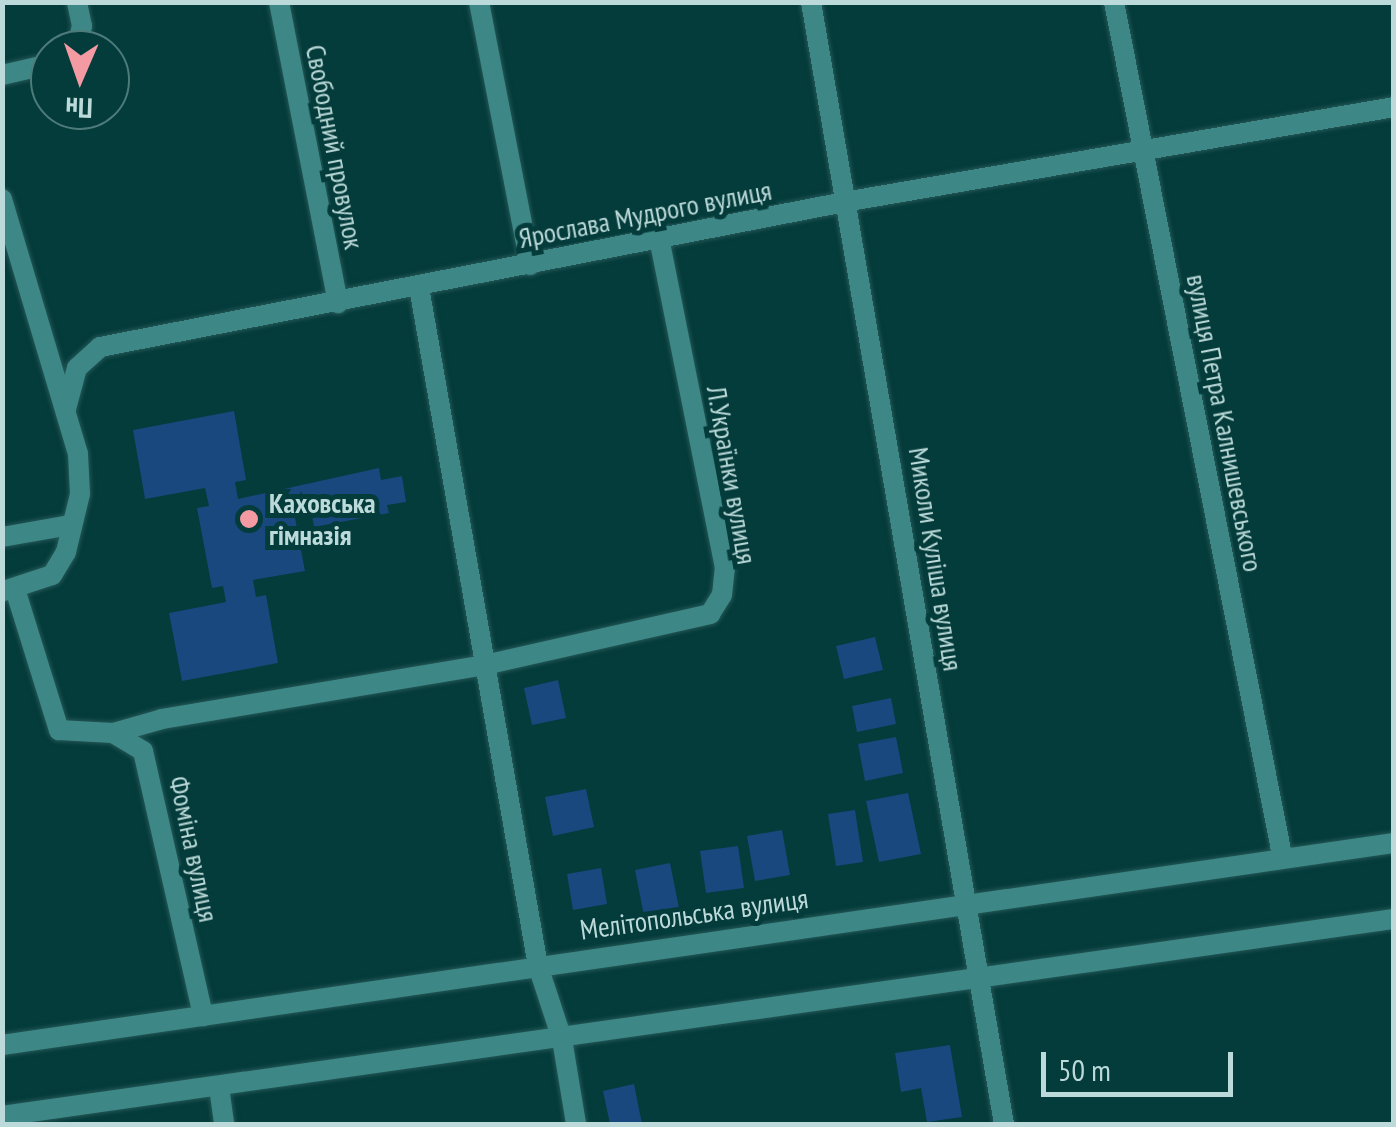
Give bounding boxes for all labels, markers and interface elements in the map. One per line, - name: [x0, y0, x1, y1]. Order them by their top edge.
- north arrow: [30, 30, 130, 130]
- street label: Свободний провулок: [299, 42, 371, 252]
- text: Пн: [65, 90, 93, 127]
- street label: Ярослава Мудрого вулиця: [516, 173, 774, 255]
- street label: вулиця Петра Калнишевського: [1180, 271, 1270, 575]
- street label: Л.Українки вулиця: [700, 383, 764, 567]
- street label: Миколи Куліша вулиця: [902, 445, 970, 673]
- place label: Каховська гімназія: [269, 486, 376, 552]
- marker: Каховська гімназія: [238, 508, 260, 530]
- street label: Фоміна вулиця: [162, 773, 226, 925]
- street label: Мелітопольська вулиця: [578, 881, 810, 947]
- scale bar: [1046, 1032, 1238, 1094]
- text: 50 m: [1058, 1050, 1111, 1089]

